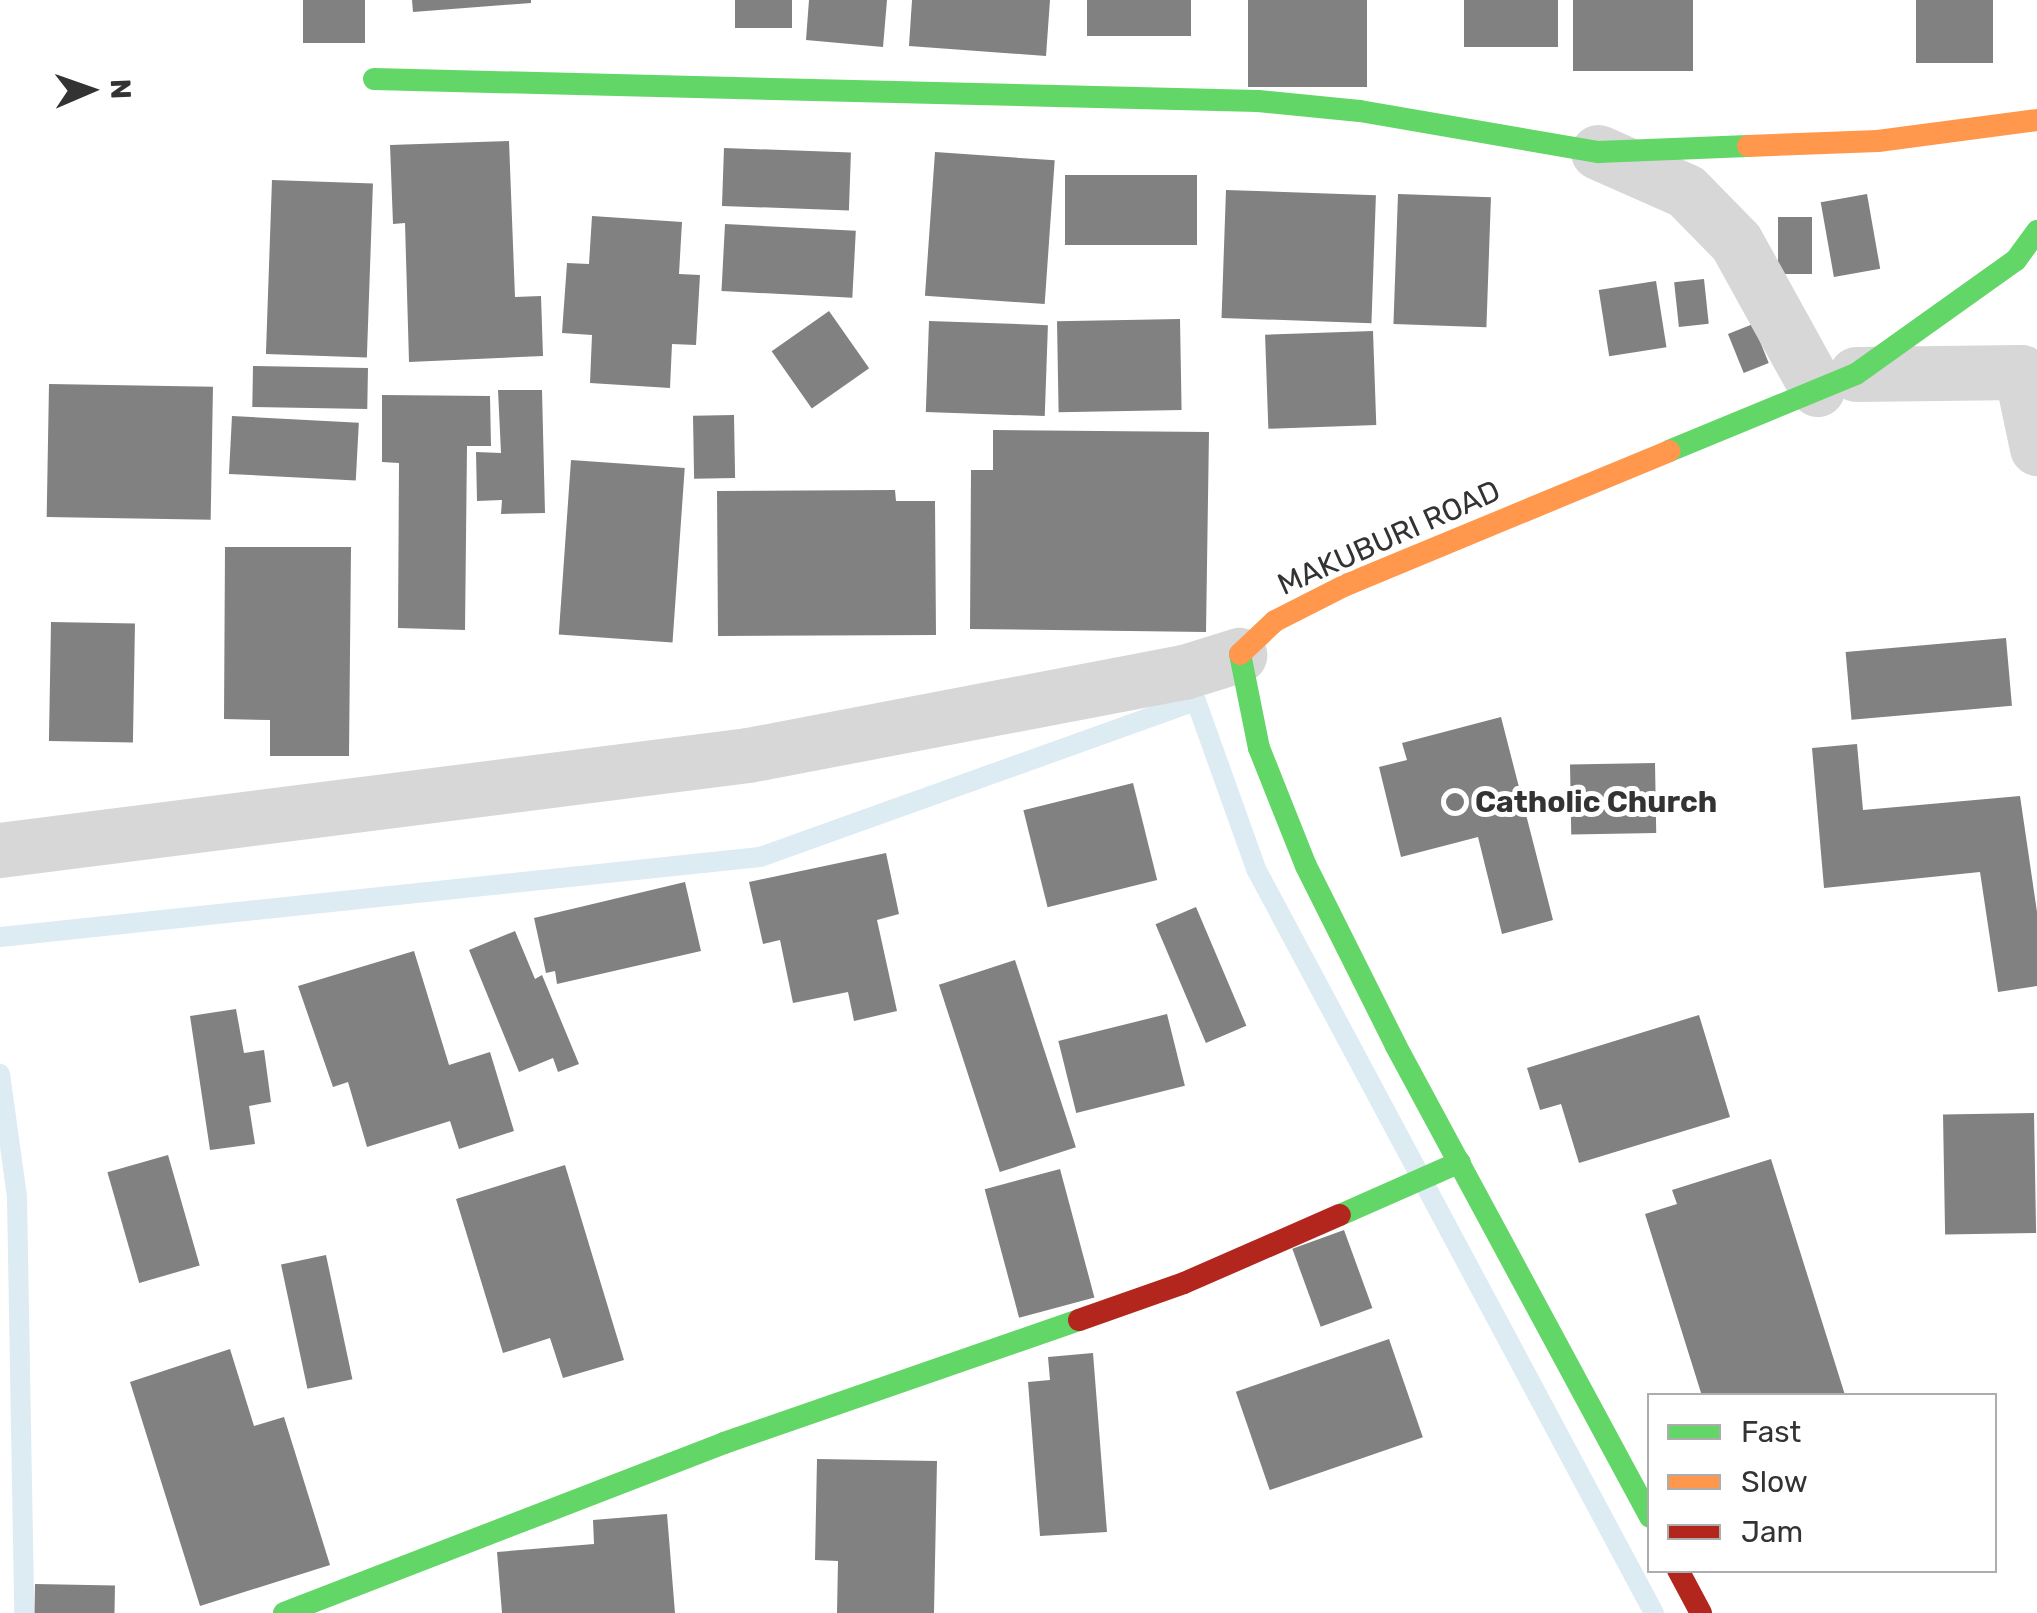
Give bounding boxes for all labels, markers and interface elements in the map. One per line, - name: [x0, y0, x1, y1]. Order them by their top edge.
- north arrow: [40, 40, 140, 140]
- text: N: [104, 78, 137, 100]
- street label: MAKUBURI ROAD: [1272, 473, 1506, 603]
- place label: Catholic Church: [1475, 784, 1717, 820]
- marker: Catholic Church: [1444, 791, 1466, 813]
- legend: [1647, 1393, 1997, 1573]
- text: Fast: [1741, 1414, 1801, 1450]
- text: Slow: [1741, 1464, 1808, 1500]
- text: Jam: [1741, 1514, 1803, 1550]

